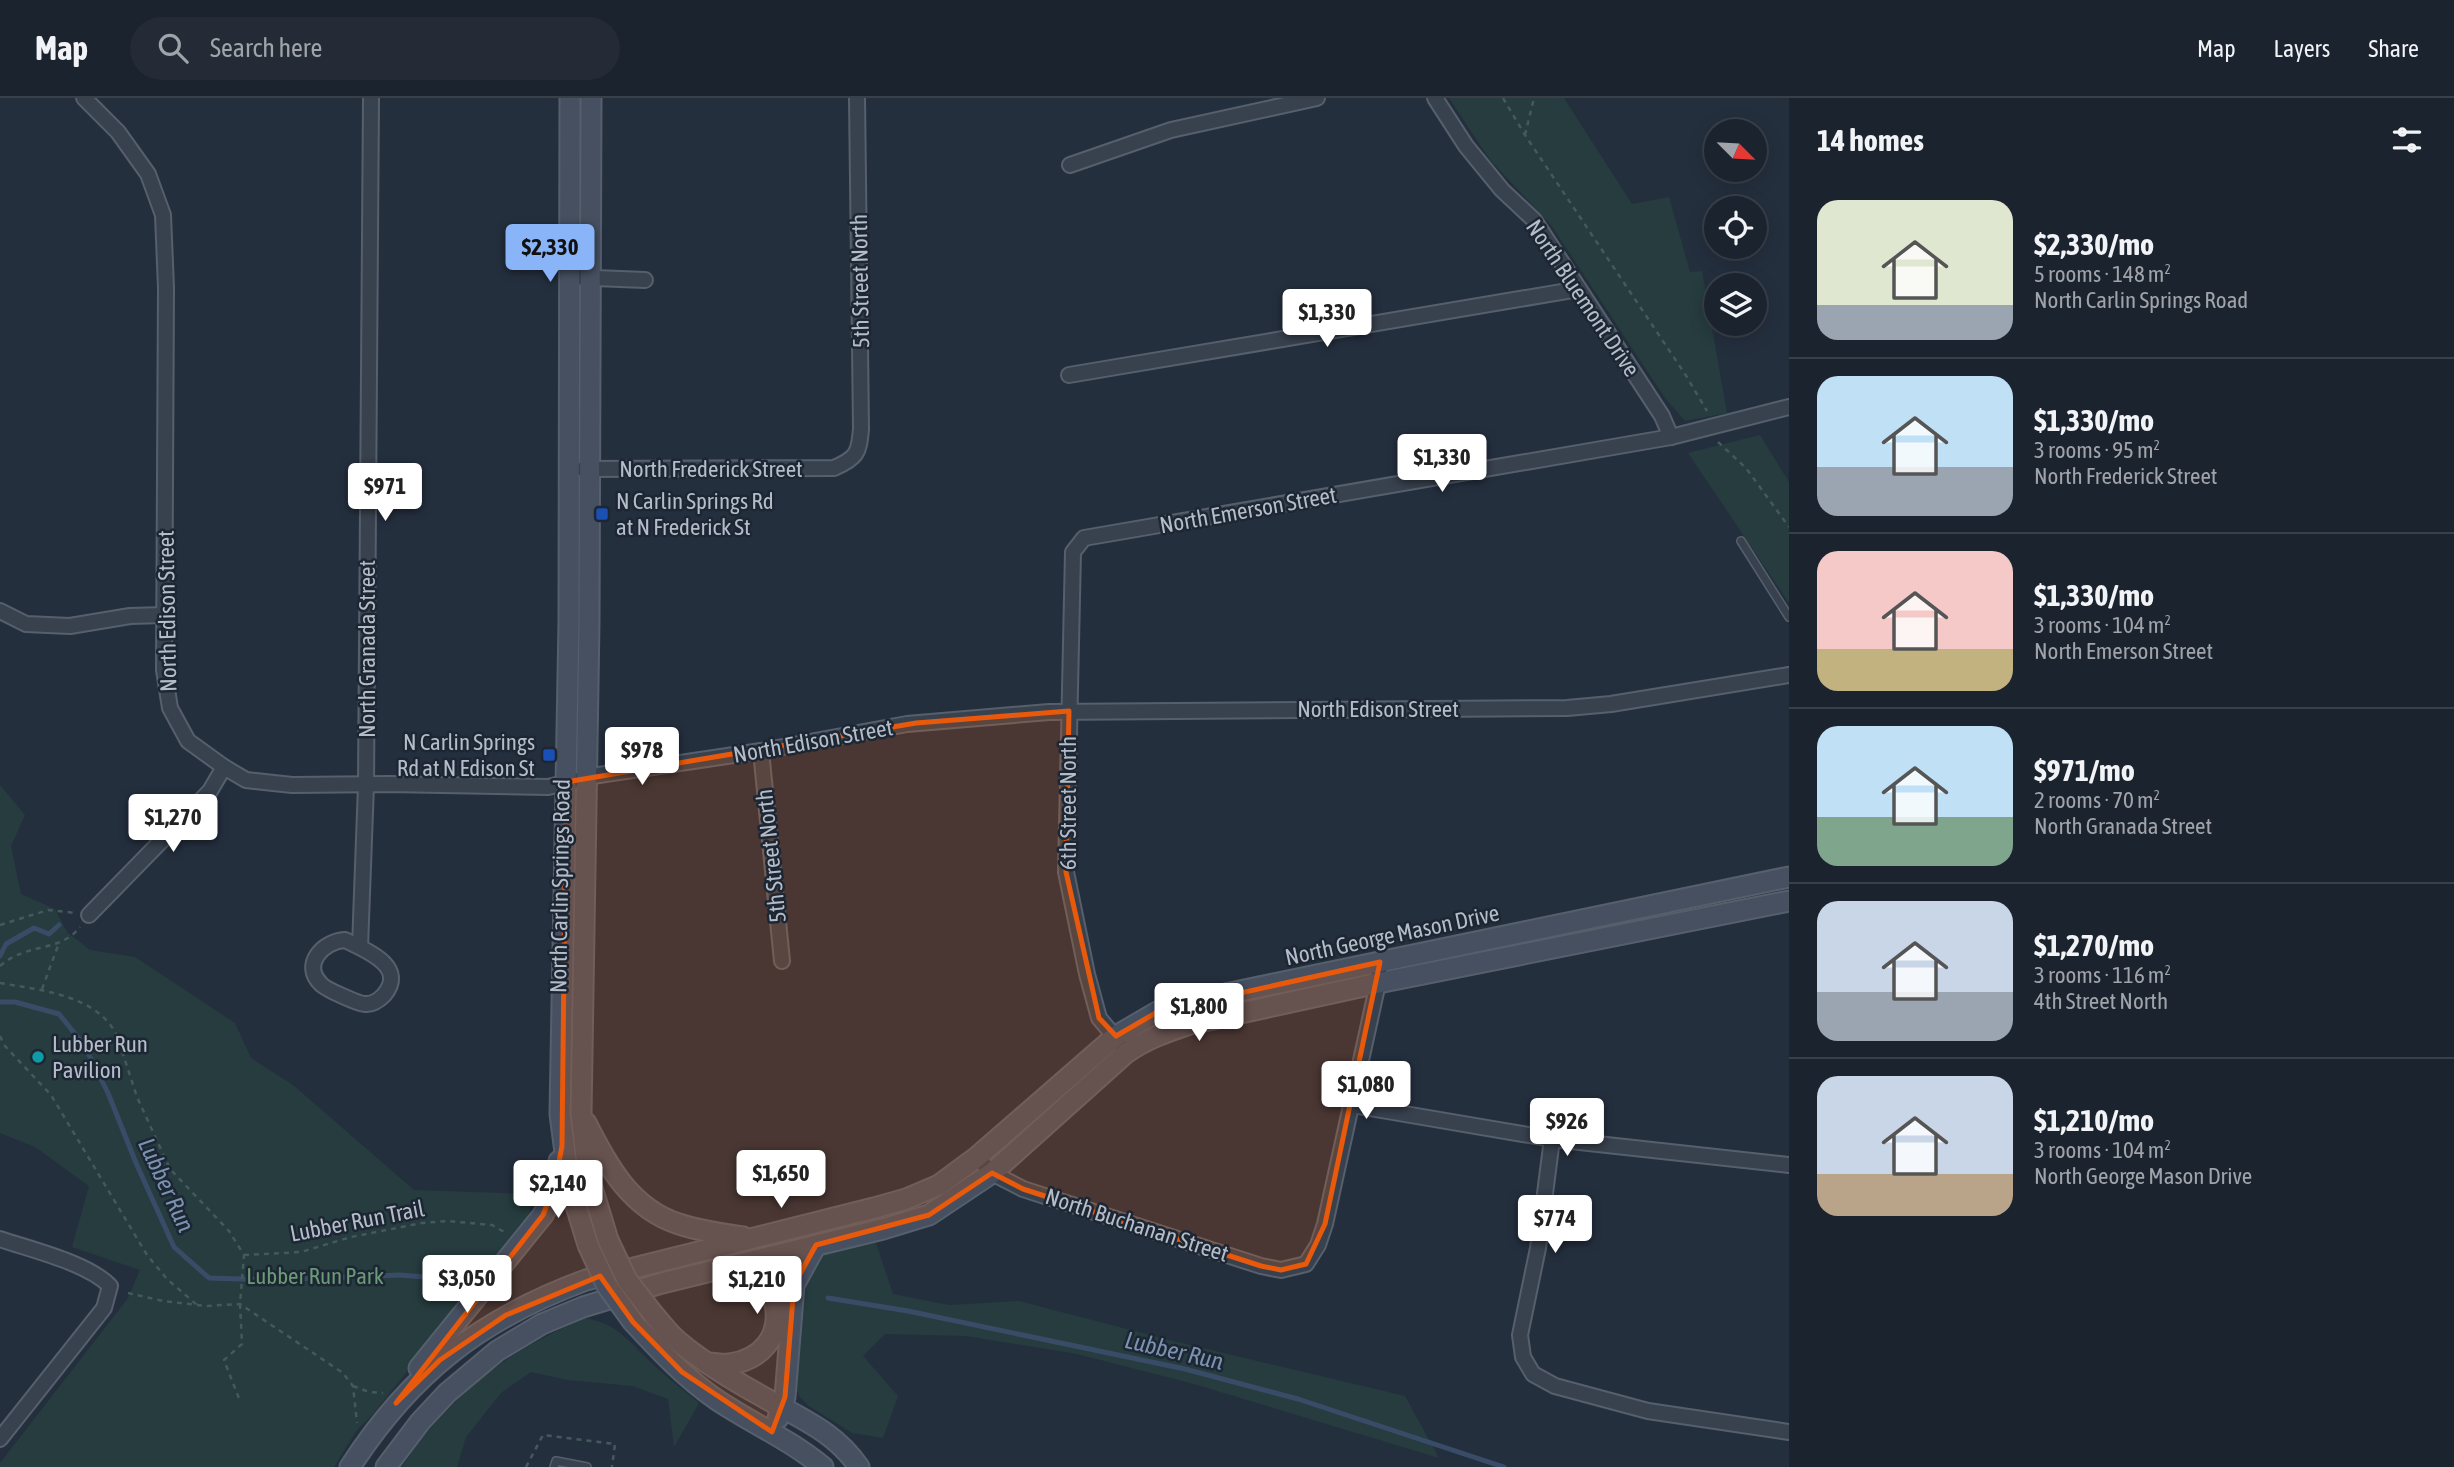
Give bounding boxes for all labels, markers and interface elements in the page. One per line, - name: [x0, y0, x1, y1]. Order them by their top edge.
- search box: [130, 17, 620, 80]
- text: Map: [35, 29, 88, 67]
- icon: search: [154, 29, 192, 67]
- text: Search here: [210, 33, 322, 63]
- text: Map: [2197, 35, 2236, 62]
- text: Layers: [2274, 35, 2330, 62]
- text: Share: [2368, 35, 2419, 62]
- north arrow: [1704, 119, 1768, 182]
- map controls: [1704, 119, 1767, 336]
- icon: filters: [2388, 121, 2426, 159]
- text: 14 homes: [1817, 123, 1924, 157]
- button: locate: [1704, 196, 1767, 259]
- street label: 5th Street North: [846, 214, 874, 348]
- street label: North Bluemont Drive: [1521, 215, 1645, 381]
- pin: $2,330: [493, 225, 607, 284]
- text: $2,330/mo: [2034, 227, 2154, 261]
- icon: home: [1873, 228, 1957, 312]
- text: $2,330: [522, 234, 579, 260]
- text: 5 rooms · 148 m²: [2034, 261, 2171, 287]
- button: layers: [1704, 273, 1767, 336]
- text: North Carlin Springs Road: [2034, 287, 2248, 313]
- pin: $1,330: [1270, 289, 1384, 349]
- text: $1,330: [1299, 299, 1356, 325]
- text: $1,330/mo: [2034, 403, 2154, 437]
- icon: home: [1873, 404, 1957, 488]
- pin: $1,330: [1385, 434, 1499, 494]
- text: 3 rooms · 95 m²: [2034, 437, 2160, 463]
- text: $1,330: [1414, 444, 1471, 470]
- street label: North Frederick Street: [619, 456, 803, 482]
- text: North Frederick Street: [2034, 463, 2217, 489]
- pin: $971: [344, 464, 426, 523]
- text: $971: [364, 473, 406, 499]
- street label: North Emerson Street: [1158, 482, 1338, 538]
- place label: N Carlin Springs Rd at N Frederick St: [616, 488, 774, 540]
- marker: N Carlin Springs Rd at N Frederick St: [594, 506, 610, 522]
- street label: North Edison Street: [153, 530, 181, 692]
- street label: North Granada Street: [354, 560, 380, 738]
- text: $1,330/mo: [2034, 578, 2154, 612]
- icon: home: [1873, 579, 1957, 663]
- text: 3 rooms · 104 m²: [2034, 612, 2171, 638]
- text: North Emerson Street: [2034, 638, 2213, 664]
- street label: North Edison Street: [1297, 696, 1459, 722]
- street label: North Edison Street: [731, 714, 895, 768]
- pin: $978: [601, 728, 683, 787]
- place label: N Carlin Springs Rd at N Edison St: [397, 729, 535, 781]
- street label: 6th Street North: [1055, 736, 1081, 870]
- text: $978: [621, 737, 663, 763]
- marker: N Carlin Springs Rd at N Edison St: [541, 747, 557, 763]
- text: $971/mo: [2034, 753, 2135, 787]
- icon: home: [1873, 754, 1957, 838]
- street label: North Carlin Springs Road: [545, 779, 575, 993]
- text: 2 rooms · 70 m²: [2034, 787, 2160, 813]
- street label: 5th Street North: [751, 788, 791, 924]
- pin: $1,270: [116, 794, 230, 854]
- text: $1,270: [145, 804, 202, 830]
- text: North Granada Street: [2034, 813, 2212, 839]
- street label: North George Mason Drive: [1283, 900, 1501, 970]
- text: $1,270/mo: [2034, 928, 2154, 962]
- icon: home: [1873, 929, 1957, 1013]
- text: 3 rooms · 116 m²: [2034, 962, 2171, 988]
- pin: $1,800: [1142, 984, 1256, 1043]
- text: 4th Street North: [2034, 988, 2168, 1014]
- text: $1,800: [1171, 993, 1228, 1019]
- place label: Lubber Run Pavilion: [52, 1031, 148, 1083]
- marker: Lubber Run Pavilion: [30, 1049, 46, 1065]
- pin: $1,080: [1309, 1062, 1423, 1121]
- text: $1,080: [1338, 1071, 1395, 1097]
- pin: $926: [1526, 1098, 1608, 1158]
- text: $1,210/mo: [2034, 1103, 2154, 1137]
- icon: home: [1873, 1104, 1957, 1188]
- text: $926: [1546, 1108, 1588, 1134]
- water label: Lubber Run: [133, 1134, 200, 1236]
- text: 3 rooms · 104 m²: [2034, 1137, 2171, 1163]
- pin: $1,650: [724, 1150, 838, 1210]
- pin: $2,140: [501, 1160, 615, 1220]
- text: $1,650: [753, 1160, 810, 1186]
- text: North George Mason Drive: [2034, 1163, 2252, 1189]
- text: $2,140: [530, 1170, 587, 1196]
- street label: North Buchanan Street: [1042, 1183, 1232, 1267]
- street label: Lubber Run Trail: [288, 1195, 426, 1247]
- pin: $774: [1514, 1196, 1596, 1255]
- text: $774: [1534, 1205, 1576, 1231]
- pin: $3,050: [410, 1256, 524, 1315]
- pin: $1,210: [700, 1256, 814, 1316]
- park label: Lubber Run Park: [246, 1263, 384, 1289]
- text: $3,050: [439, 1265, 496, 1291]
- text: $1,210: [729, 1266, 786, 1292]
- water label: Lubber Run: [1122, 1326, 1226, 1375]

